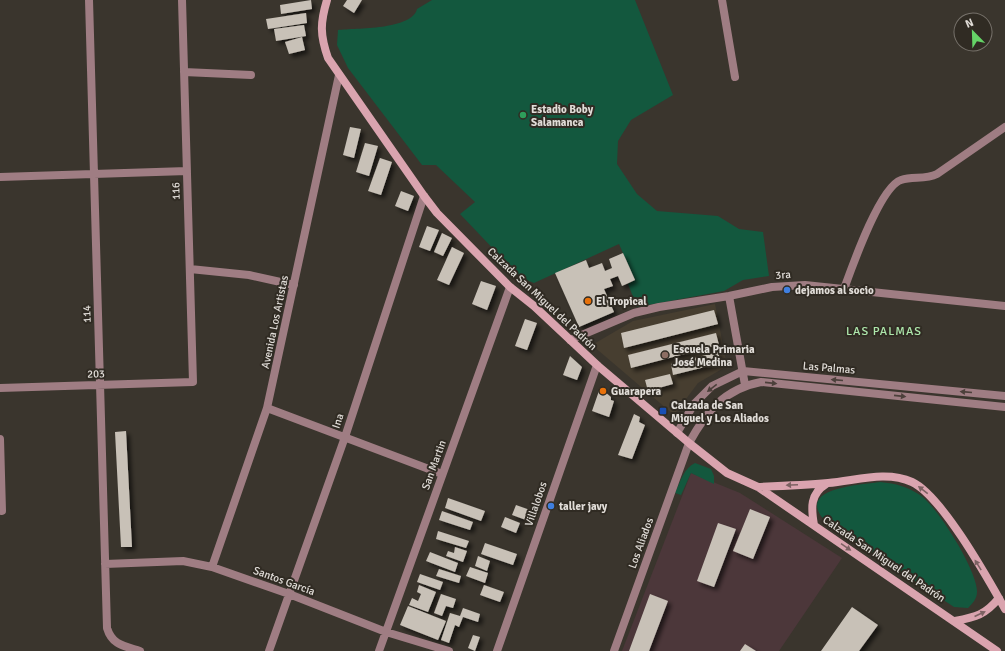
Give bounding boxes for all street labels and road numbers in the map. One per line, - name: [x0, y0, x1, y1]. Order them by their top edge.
- street label: 116: [169, 182, 183, 200]
- street label: Calzada San Miguel del Padrón: [485, 245, 599, 353]
- street label: 3ra: [775, 268, 792, 282]
- street label: Avenida Los Artistas: [259, 274, 291, 370]
- street label: 114: [80, 305, 94, 323]
- street label: Las Palmas: [802, 359, 856, 377]
- street label: 203: [87, 367, 105, 381]
- street label: Ina: [330, 412, 347, 430]
- street label: San Martin: [419, 438, 449, 492]
- street label: Villalobos: [522, 480, 550, 528]
- street label: Calzada San Miguel del Padrón: [820, 513, 948, 605]
- street label: Los Aliados: [626, 516, 656, 570]
- street label: Santos García: [251, 564, 317, 598]

